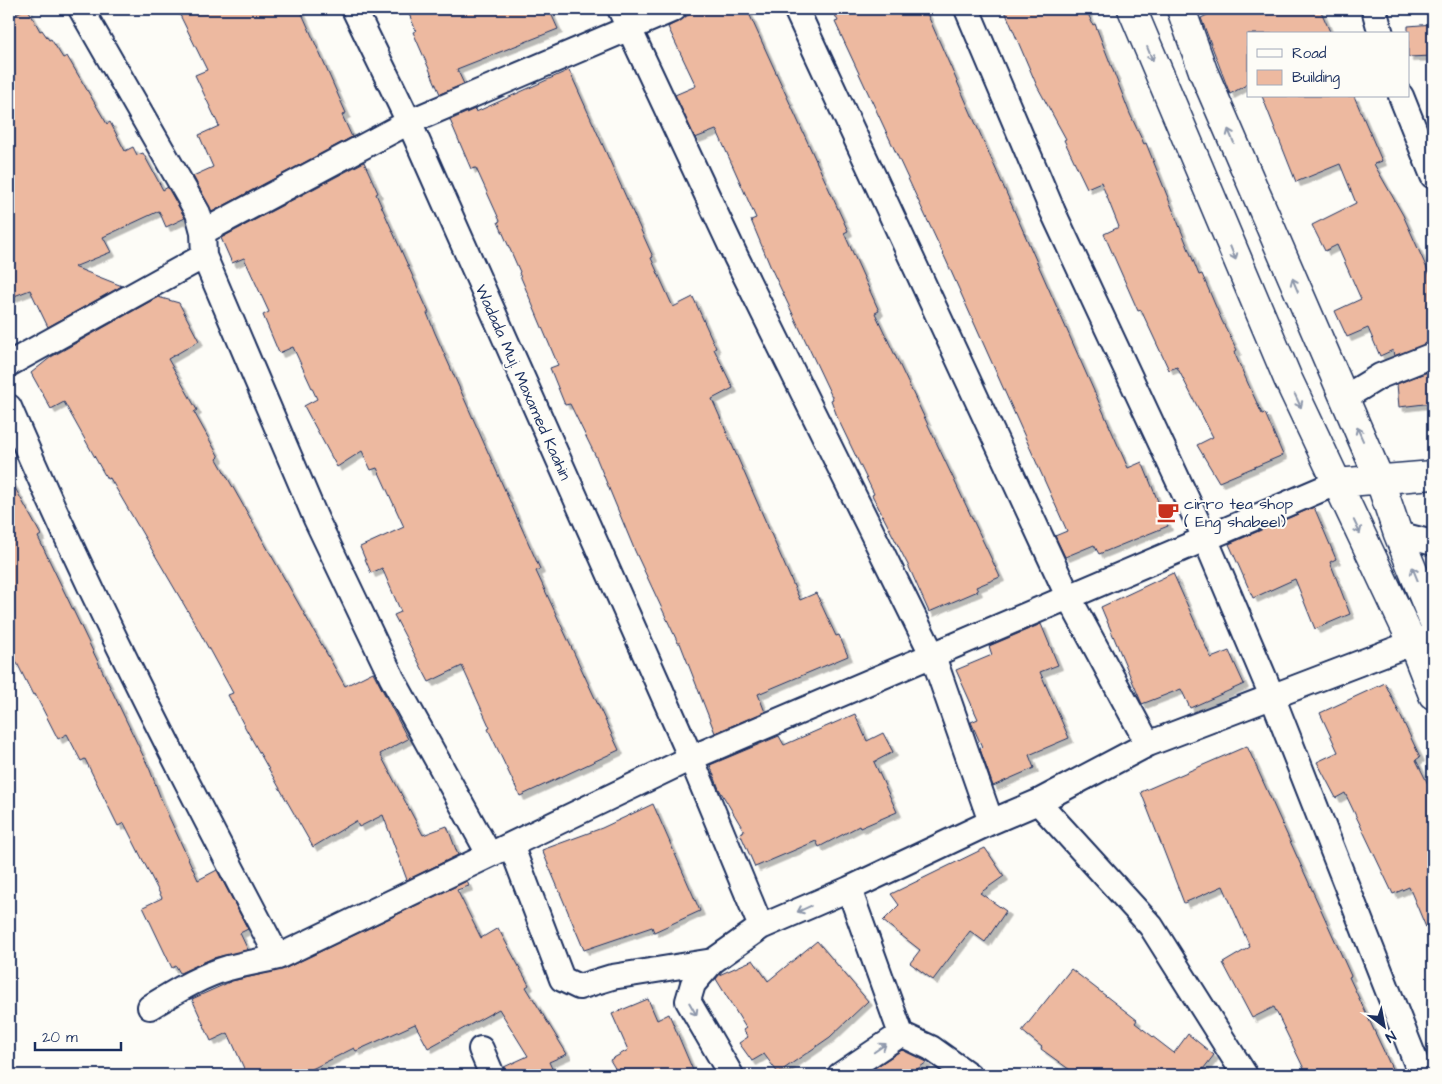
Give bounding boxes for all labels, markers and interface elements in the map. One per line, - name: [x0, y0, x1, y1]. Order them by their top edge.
- legend: [1247, 32, 1410, 98]
- text: Road: [1292, 43, 1327, 64]
- one-way arrow: [1145, 46, 1155, 61]
- text: Building: [1292, 67, 1340, 89]
- one-way arrow: [1225, 128, 1234, 143]
- one-way arrow: [1229, 244, 1238, 260]
- one-way arrow: [1289, 278, 1299, 293]
- street label: Wadada Muj. Maxamed Kaahin: [470, 281, 576, 484]
- one-way arrow: [1294, 393, 1303, 408]
- one-way arrow: [1354, 427, 1364, 442]
- place label: cirro tea shop ( Eng shabeel): [1184, 493, 1293, 534]
- cafe icon: cirro tea shop ( Eng shabeel): [1155, 499, 1181, 525]
- one-way arrow: [1353, 519, 1363, 534]
- one-way arrow: [1409, 567, 1418, 582]
- one-way arrow: [797, 904, 812, 914]
- one-way arrow: [689, 1001, 698, 1016]
- north arrow: [1360, 1002, 1410, 1052]
- scale bar: [35, 1019, 121, 1051]
- text: N: [1381, 1025, 1399, 1047]
- text: 20 m: [42, 1027, 78, 1048]
- one-way arrow: [873, 1043, 887, 1053]

